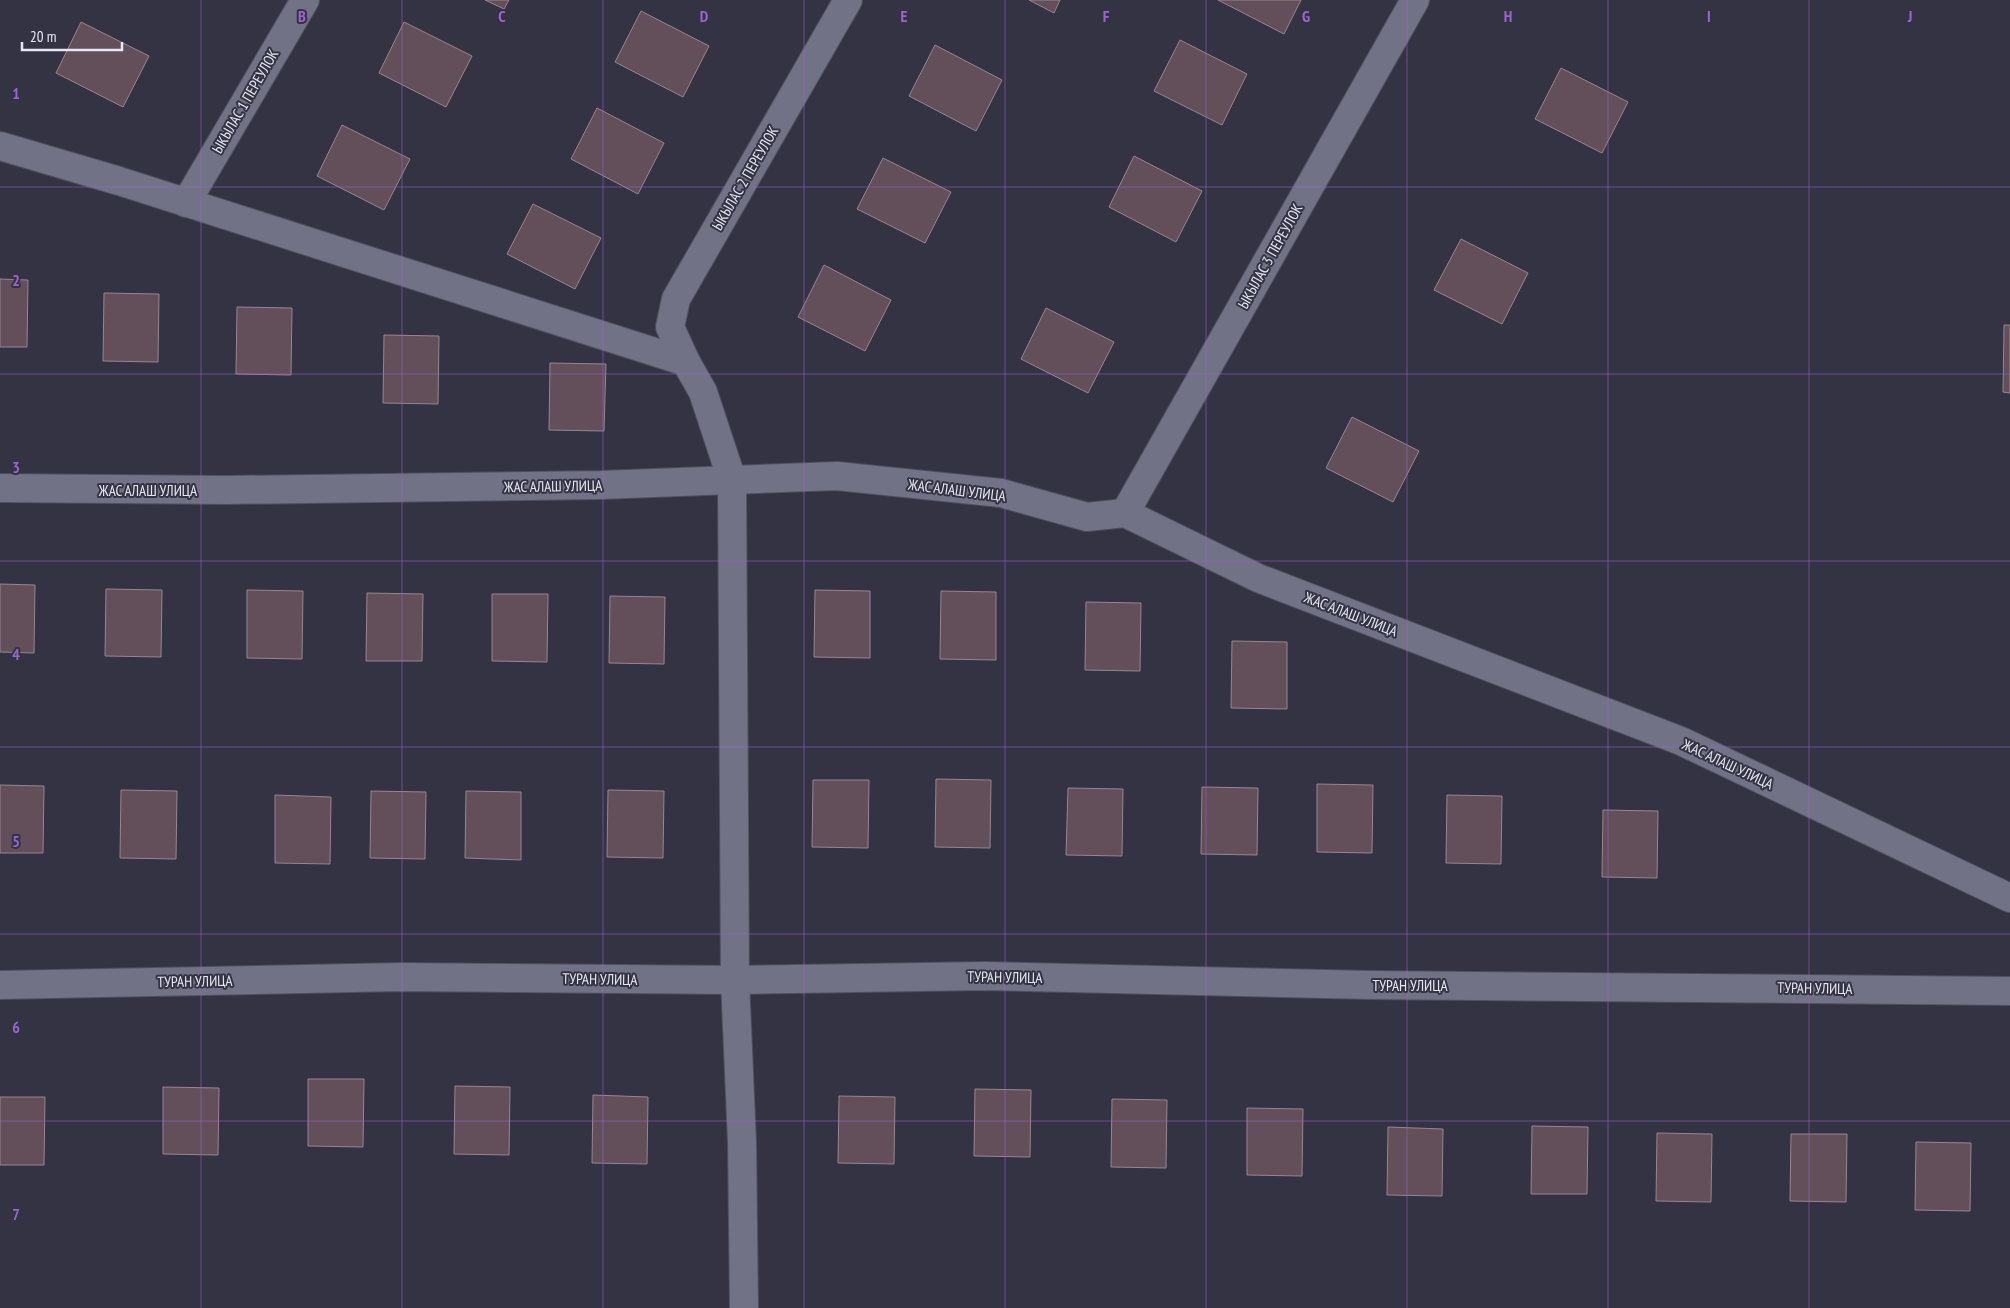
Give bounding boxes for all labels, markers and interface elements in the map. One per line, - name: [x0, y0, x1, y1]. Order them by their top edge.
- text: B: [298, 6, 306, 26]
- text: C: [498, 6, 506, 26]
- text: D: [700, 6, 709, 26]
- text: E: [901, 6, 908, 26]
- text: F: [1103, 6, 1110, 26]
- text: G: [1302, 6, 1310, 26]
- text: H: [1504, 6, 1512, 26]
- text: I: [1707, 6, 1711, 26]
- text: J: [1907, 6, 1912, 26]
- scale bar: [22, 20, 122, 52]
- text: 20 m: [30, 27, 56, 46]
- street label: ЫКЫЛАС 1 ПЕРЕУЛОК: [207, 45, 283, 156]
- text: 1: [12, 83, 20, 103]
- street label: ЫКЫЛАС 2 ПЕРЕУЛОК: [707, 122, 783, 233]
- street label: ЫКЫЛАС 3 ПЕРЕУЛОК: [1233, 200, 1307, 312]
- text: 2: [12, 270, 20, 290]
- text: 3: [12, 457, 20, 477]
- street label: ЖАС АЛАШ УЛИЦА: [906, 474, 1008, 506]
- street label: ЖАС АЛАШ УЛИЦА: [503, 476, 603, 496]
- street label: ЖАС АЛАШ УЛИЦА: [98, 481, 198, 500]
- street label: ЖАС АЛАШ УЛИЦА: [1301, 587, 1401, 641]
- text: 4: [12, 644, 20, 664]
- street label: ЖАС АЛАШ УЛИЦА: [1679, 734, 1777, 794]
- text: 5: [12, 831, 20, 851]
- street label: ТУРАН УЛИЦА: [967, 967, 1044, 987]
- street label: ТУРАН УЛИЦА: [562, 969, 639, 989]
- street label: ТУРАН УЛИЦА: [157, 971, 234, 991]
- street label: ТУРАН УЛИЦА: [1372, 976, 1448, 995]
- street label: ТУРАН УЛИЦА: [1777, 978, 1854, 998]
- text: 6: [12, 1017, 20, 1037]
- text: 7: [12, 1204, 20, 1224]

